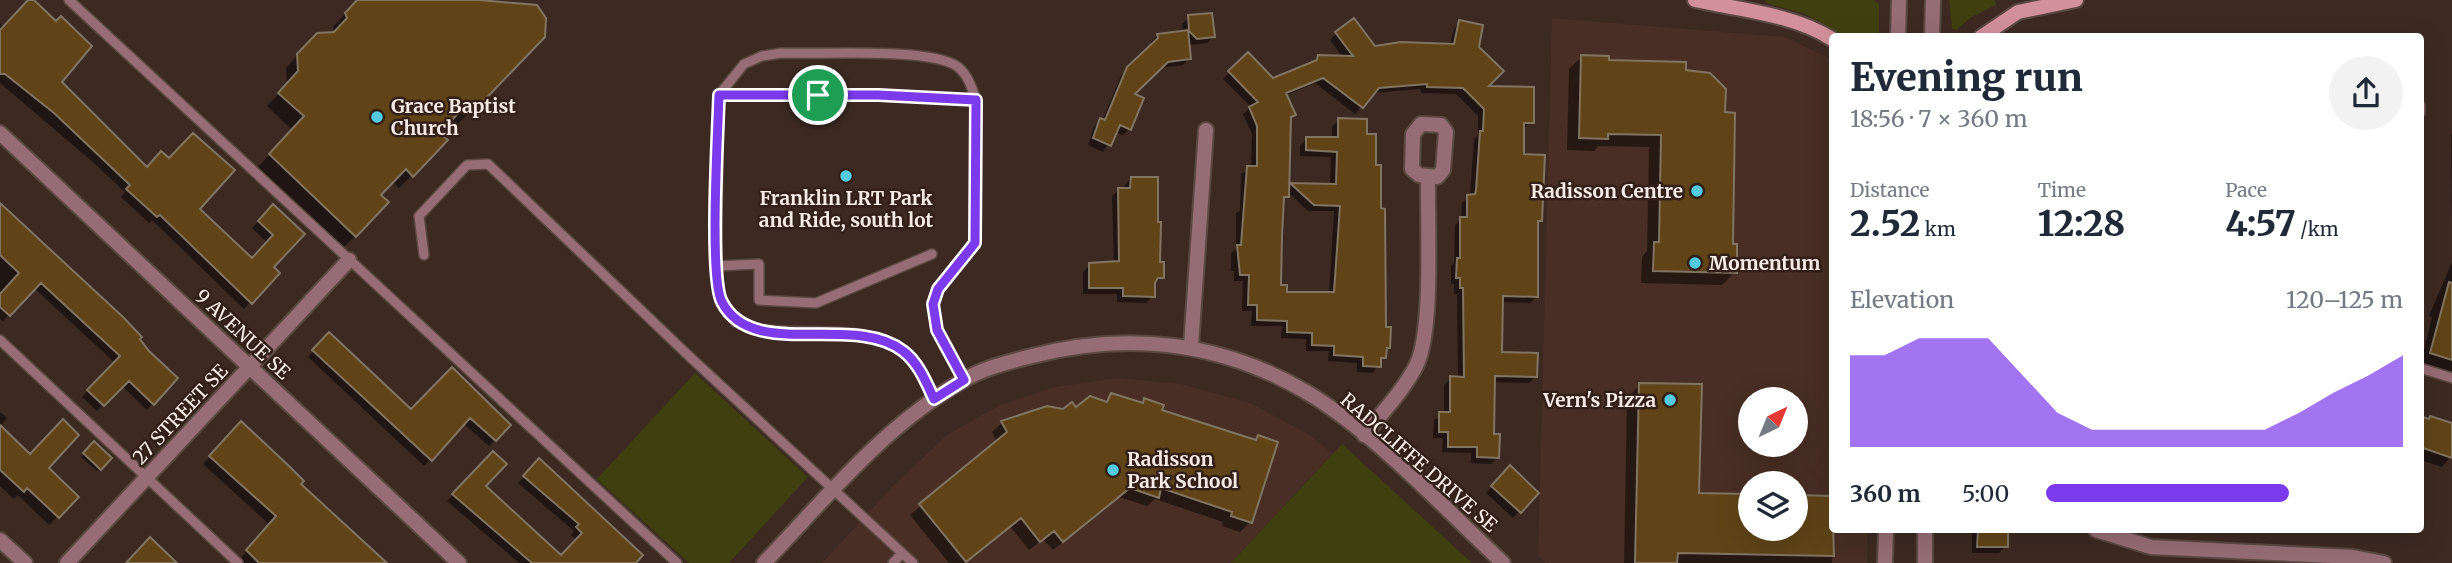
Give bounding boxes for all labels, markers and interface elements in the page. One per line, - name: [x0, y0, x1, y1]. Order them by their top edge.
- text: Evening run: [1850, 54, 2083, 101]
- button: share: [2329, 56, 2403, 130]
- pin: [788, 65, 848, 125]
- icon: arrive: [799, 76, 837, 114]
- place label: Grace Baptist Church: [391, 94, 516, 140]
- text: 18:56 · 7 × 360 m: [1850, 104, 2027, 133]
- marker: Grace Baptist Church: [369, 109, 385, 125]
- marker: Franklin LRT Park and Ride, south lot: [838, 168, 854, 184]
- text: Distance: [1850, 178, 1929, 202]
- text: Time: [2038, 178, 2086, 202]
- text: Pace: [2225, 178, 2267, 202]
- place label: Radisson Centre: [1531, 179, 1683, 203]
- marker: Radisson Centre: [1689, 183, 1705, 199]
- place label: Franklin LRT Park and Ride, south lot: [759, 186, 934, 232]
- text: 2.52: [1850, 202, 1920, 246]
- text: 12:28: [2038, 202, 2125, 246]
- text: 4:57: [2225, 202, 2296, 246]
- text: km: [1920, 217, 1956, 241]
- text: /km: [2296, 217, 2339, 241]
- place label: Momentum: [1709, 251, 1820, 275]
- marker: Momentum: [1687, 255, 1703, 271]
- street label: 9 AVENUE SE: [190, 284, 296, 384]
- text: Elevation: [1850, 285, 1954, 314]
- text: 120–125 m: [2286, 285, 2403, 314]
- street label: 27 STREET SE: [127, 359, 233, 469]
- street label: RADCLIFFE DRIVE SE: [1336, 387, 1502, 537]
- north arrow: [1738, 387, 1808, 457]
- map controls: [1738, 387, 1808, 541]
- place label: Vern's Pizza: [1542, 388, 1656, 412]
- marker: Vern's Pizza: [1662, 392, 1678, 408]
- place label: Radisson Park School: [1127, 447, 1238, 493]
- marker: Radisson Park School: [1105, 462, 1121, 478]
- button: layers: [1738, 471, 1808, 541]
- text: 360 m: [1850, 479, 1921, 508]
- text: 5:00: [1962, 479, 2009, 508]

